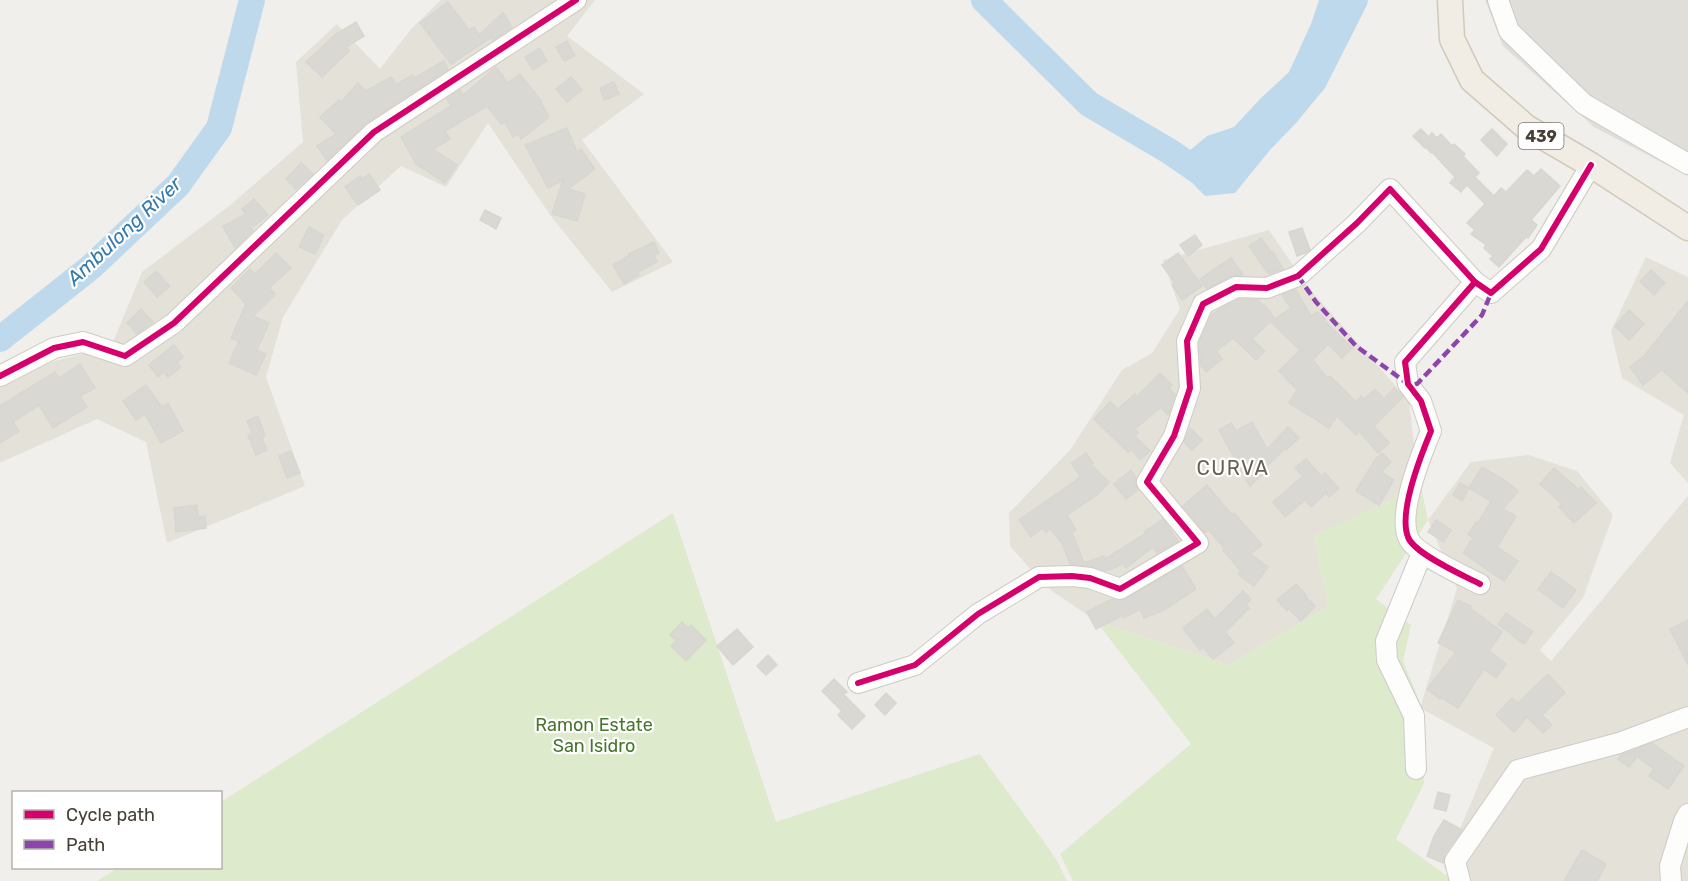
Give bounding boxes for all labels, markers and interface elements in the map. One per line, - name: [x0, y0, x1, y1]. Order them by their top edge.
- road number: 439: [1518, 123, 1564, 149]
- water label: Ambulong River: [61, 171, 187, 291]
- district label: CURVA: [1196, 456, 1270, 480]
- park label: Ramon Estate San Isidro: [535, 714, 653, 757]
- legend: [12, 791, 222, 869]
- text: Cycle path: [66, 804, 155, 826]
- text: Path: [66, 834, 105, 856]

